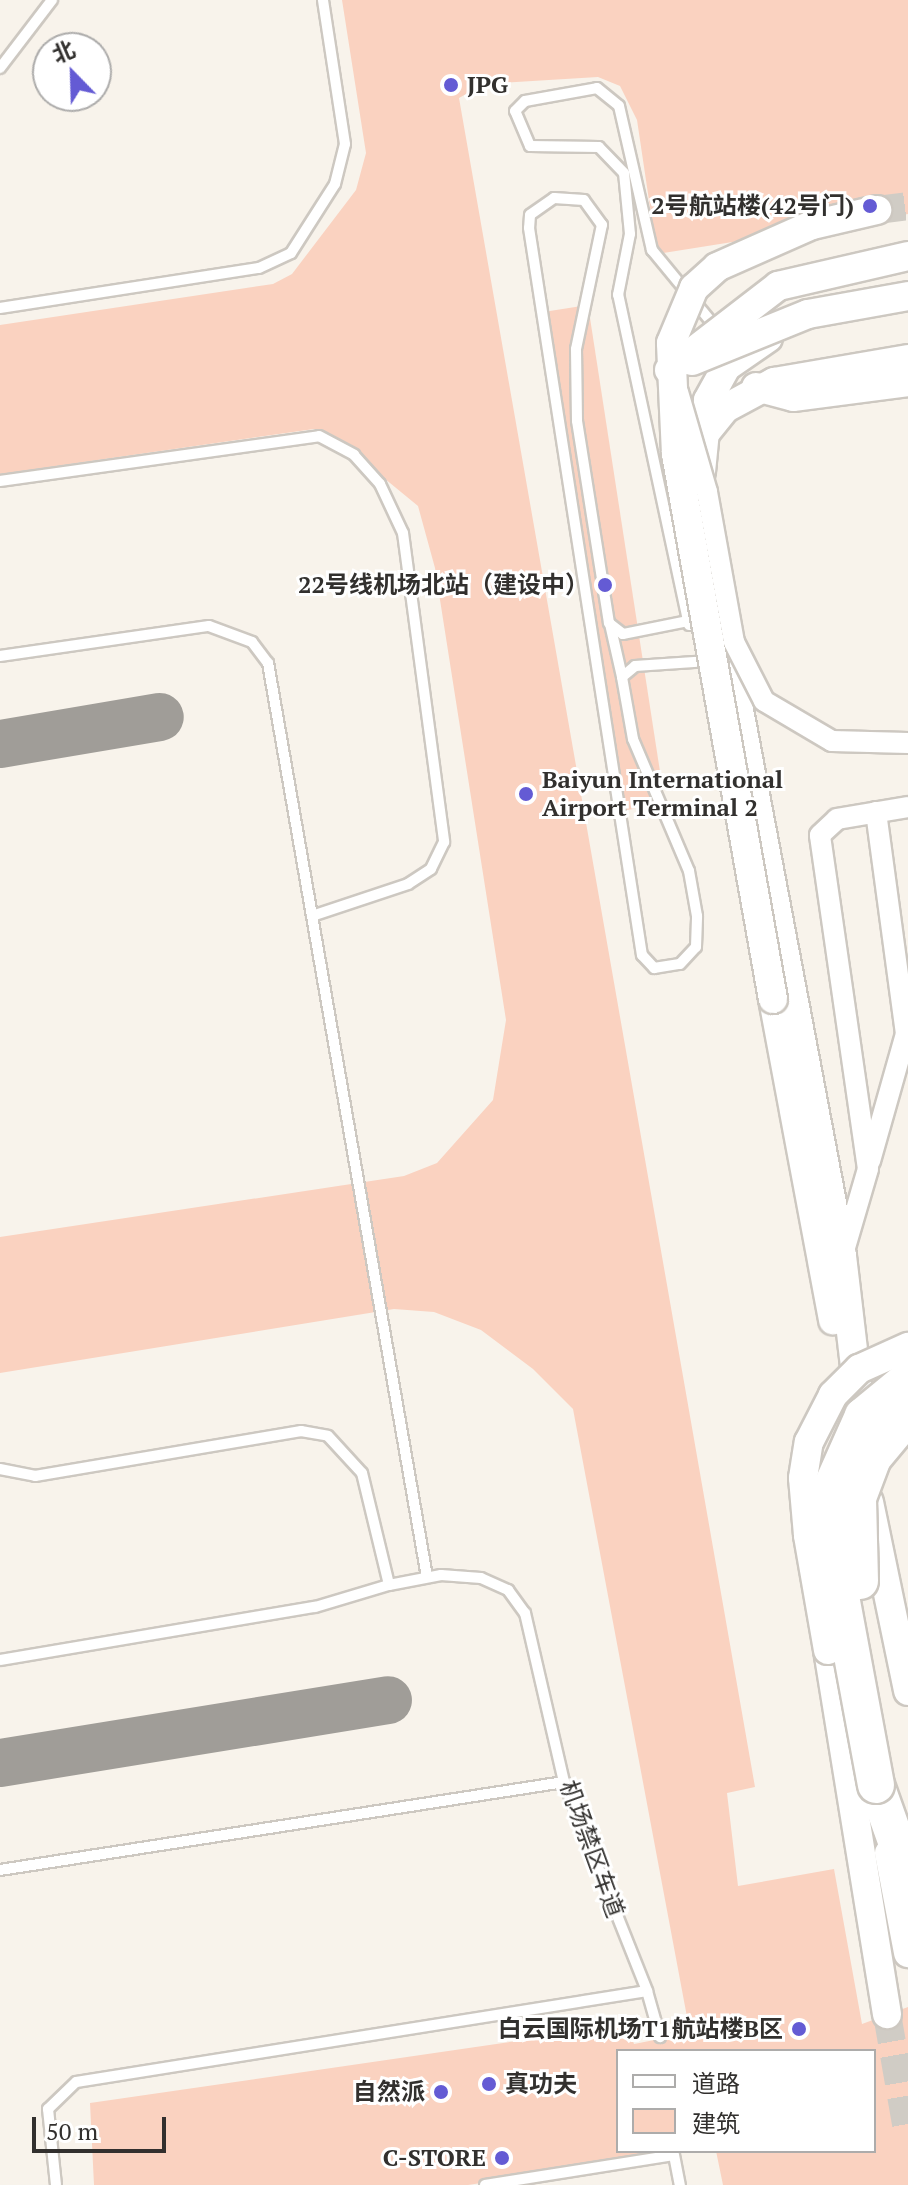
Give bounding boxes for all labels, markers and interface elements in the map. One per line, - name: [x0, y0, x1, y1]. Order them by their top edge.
- north arrow: [32, 32, 112, 112]
- text: 北: [47, 34, 79, 69]
- place label: JPG: [467, 71, 508, 99]
- marker: JPG: [442, 76, 460, 94]
- place label: 2号航站楼(42号门): [651, 192, 854, 220]
- marker: 2号航站楼(42号门): [861, 197, 879, 215]
- place label: 22号线机场北站（建设中）: [298, 571, 589, 599]
- marker: 22号线机场北站（建设中）: [596, 576, 614, 594]
- place label: Baiyun International Airport Terminal 2: [542, 766, 783, 822]
- marker: Baiyun International Airport Terminal 2: [517, 785, 535, 803]
- street label: 机场禁区车道: [554, 1776, 630, 1922]
- place label: 白云国际机场T1航站楼B区: [498, 2015, 783, 2043]
- marker: 白云国际机场T1航站楼B区: [790, 2020, 808, 2038]
- legend: [616, 2049, 876, 2153]
- text: 道路: [692, 2067, 740, 2099]
- place label: 真功夫: [505, 2070, 577, 2098]
- marker: 真功夫: [480, 2075, 498, 2093]
- place label: 自然派: [353, 2078, 425, 2106]
- marker: 自然派: [432, 2083, 450, 2101]
- scale bar: [36, 2101, 170, 2151]
- text: 建筑: [692, 2107, 740, 2139]
- text: 50 m: [46, 2115, 98, 2147]
- place label: C-STORE: [383, 2144, 486, 2172]
- marker: C-STORE: [493, 2149, 511, 2167]

